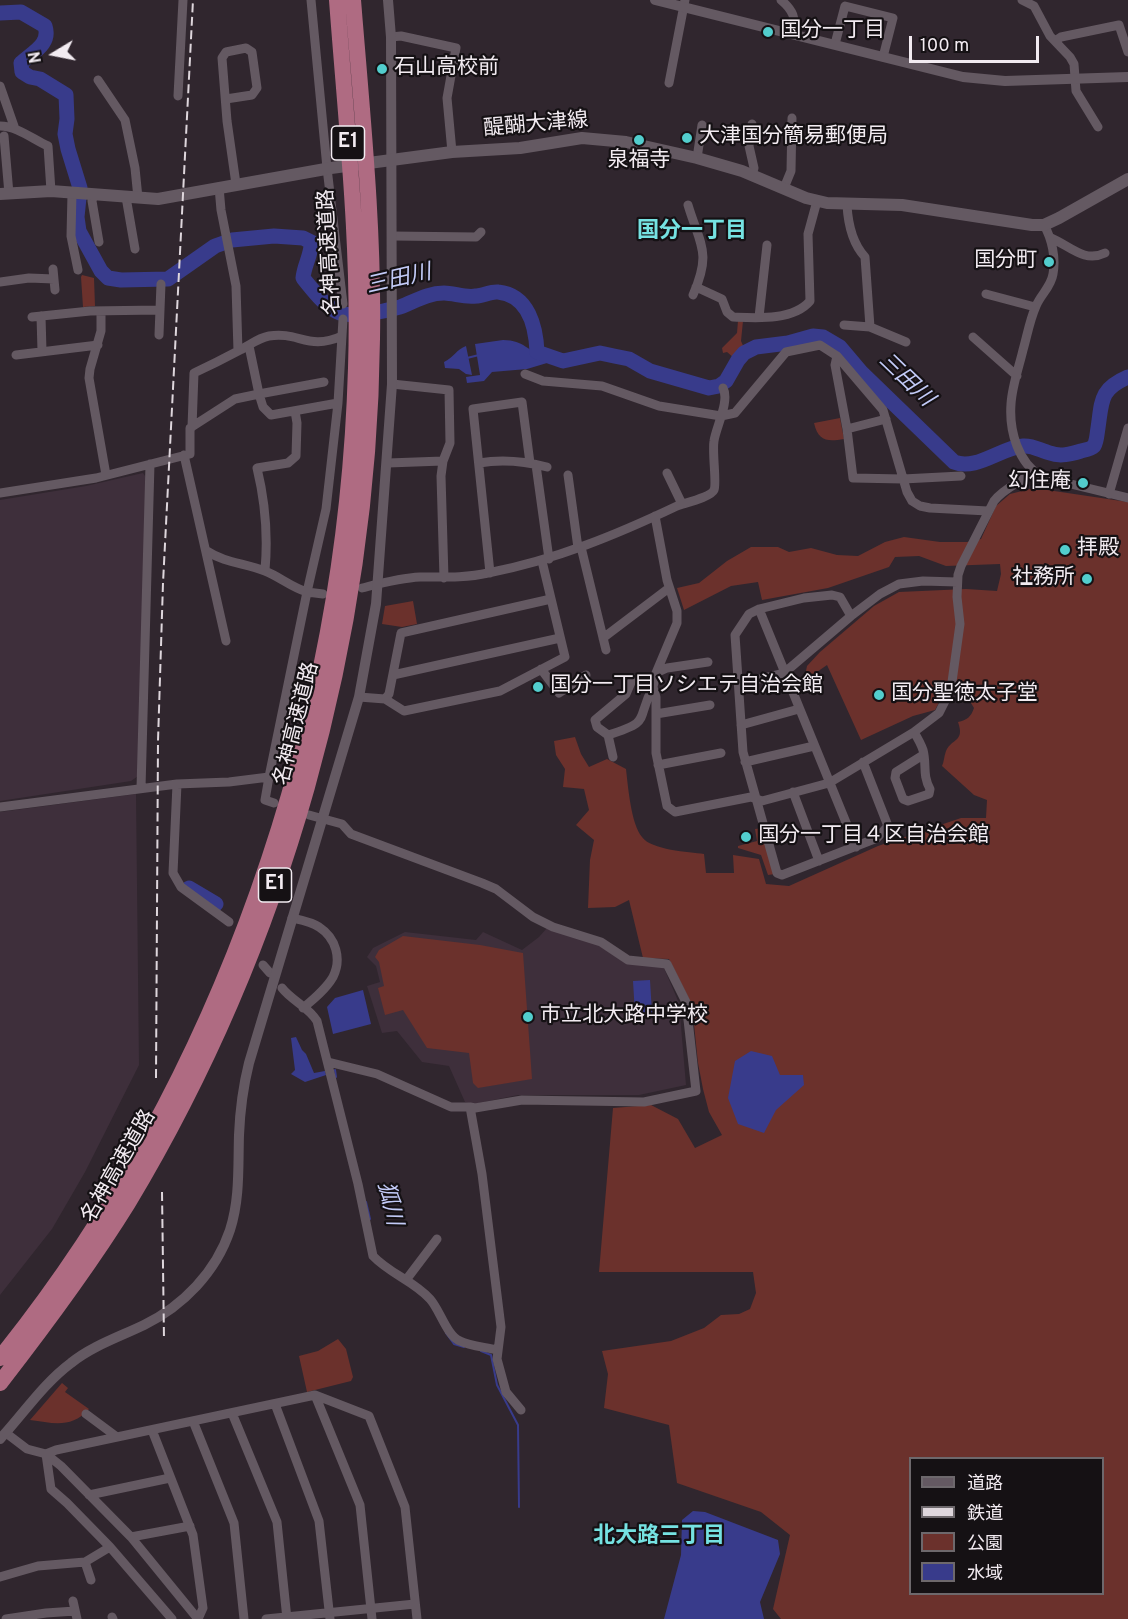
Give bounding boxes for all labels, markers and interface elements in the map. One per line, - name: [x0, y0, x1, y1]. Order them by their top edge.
- place label: 国分一丁目: [780, 19, 885, 45]
- north arrow: [24, 24, 84, 84]
- scale bar: [912, 24, 1042, 62]
- marker: 国分一丁目: [761, 25, 775, 39]
- text: 100 m: [920, 35, 969, 58]
- text: N: [25, 50, 47, 65]
- place label: 石山高校前: [394, 56, 499, 82]
- marker: 石山高校前: [375, 62, 389, 76]
- street label: 醍醐大津線: [483, 109, 589, 143]
- place label: 大津国分簡易郵便局: [699, 125, 888, 151]
- road number: E1: [332, 126, 364, 160]
- marker: 大津国分簡易郵便局: [680, 131, 694, 145]
- marker: 泉福寺: [632, 133, 646, 147]
- place label: 泉福寺: [608, 149, 670, 175]
- street label: 名神高速道路: [315, 188, 347, 316]
- district label: 国分一丁目: [637, 220, 747, 246]
- place label: 国分町: [974, 249, 1037, 275]
- marker: 国分町: [1042, 255, 1056, 269]
- water label: 三田川: [364, 261, 434, 301]
- water label: 三田川: [872, 349, 938, 413]
- place label: 幻住庵: [1008, 470, 1071, 496]
- marker: 幻住庵: [1076, 476, 1090, 490]
- place label: 拝殿: [1077, 537, 1119, 563]
- marker: 拝殿: [1058, 543, 1072, 557]
- place label: 社務所: [1012, 566, 1075, 592]
- marker: 社務所: [1080, 572, 1094, 586]
- street label: 名神高速道路: [271, 660, 325, 788]
- place label: 国分一丁目ソシエテ自治会館: [550, 674, 823, 700]
- marker: 国分一丁目ソシエテ自治会館: [531, 680, 545, 694]
- place label: 国分聖徳太子堂: [891, 682, 1038, 708]
- marker: 国分聖徳太子堂: [872, 688, 886, 702]
- place label: 国分一丁目４区自治会館: [758, 824, 989, 850]
- marker: 国分一丁目４区自治会館: [739, 830, 753, 844]
- road number: E1: [258, 868, 292, 902]
- place label: 市立北大路中学校: [540, 1004, 708, 1030]
- marker: 市立北大路中学校: [521, 1010, 535, 1024]
- street label: 名神高速道路: [78, 1106, 162, 1228]
- water label: 狐川: [370, 1180, 406, 1228]
- legend: [909, 1457, 1104, 1595]
- text: 道路: [967, 1473, 1003, 1496]
- text: 鉄道: [967, 1503, 1003, 1526]
- district label: 北大路三丁目: [593, 1525, 725, 1551]
- text: 公園: [967, 1533, 1003, 1556]
- text: 水域: [967, 1563, 1003, 1586]

